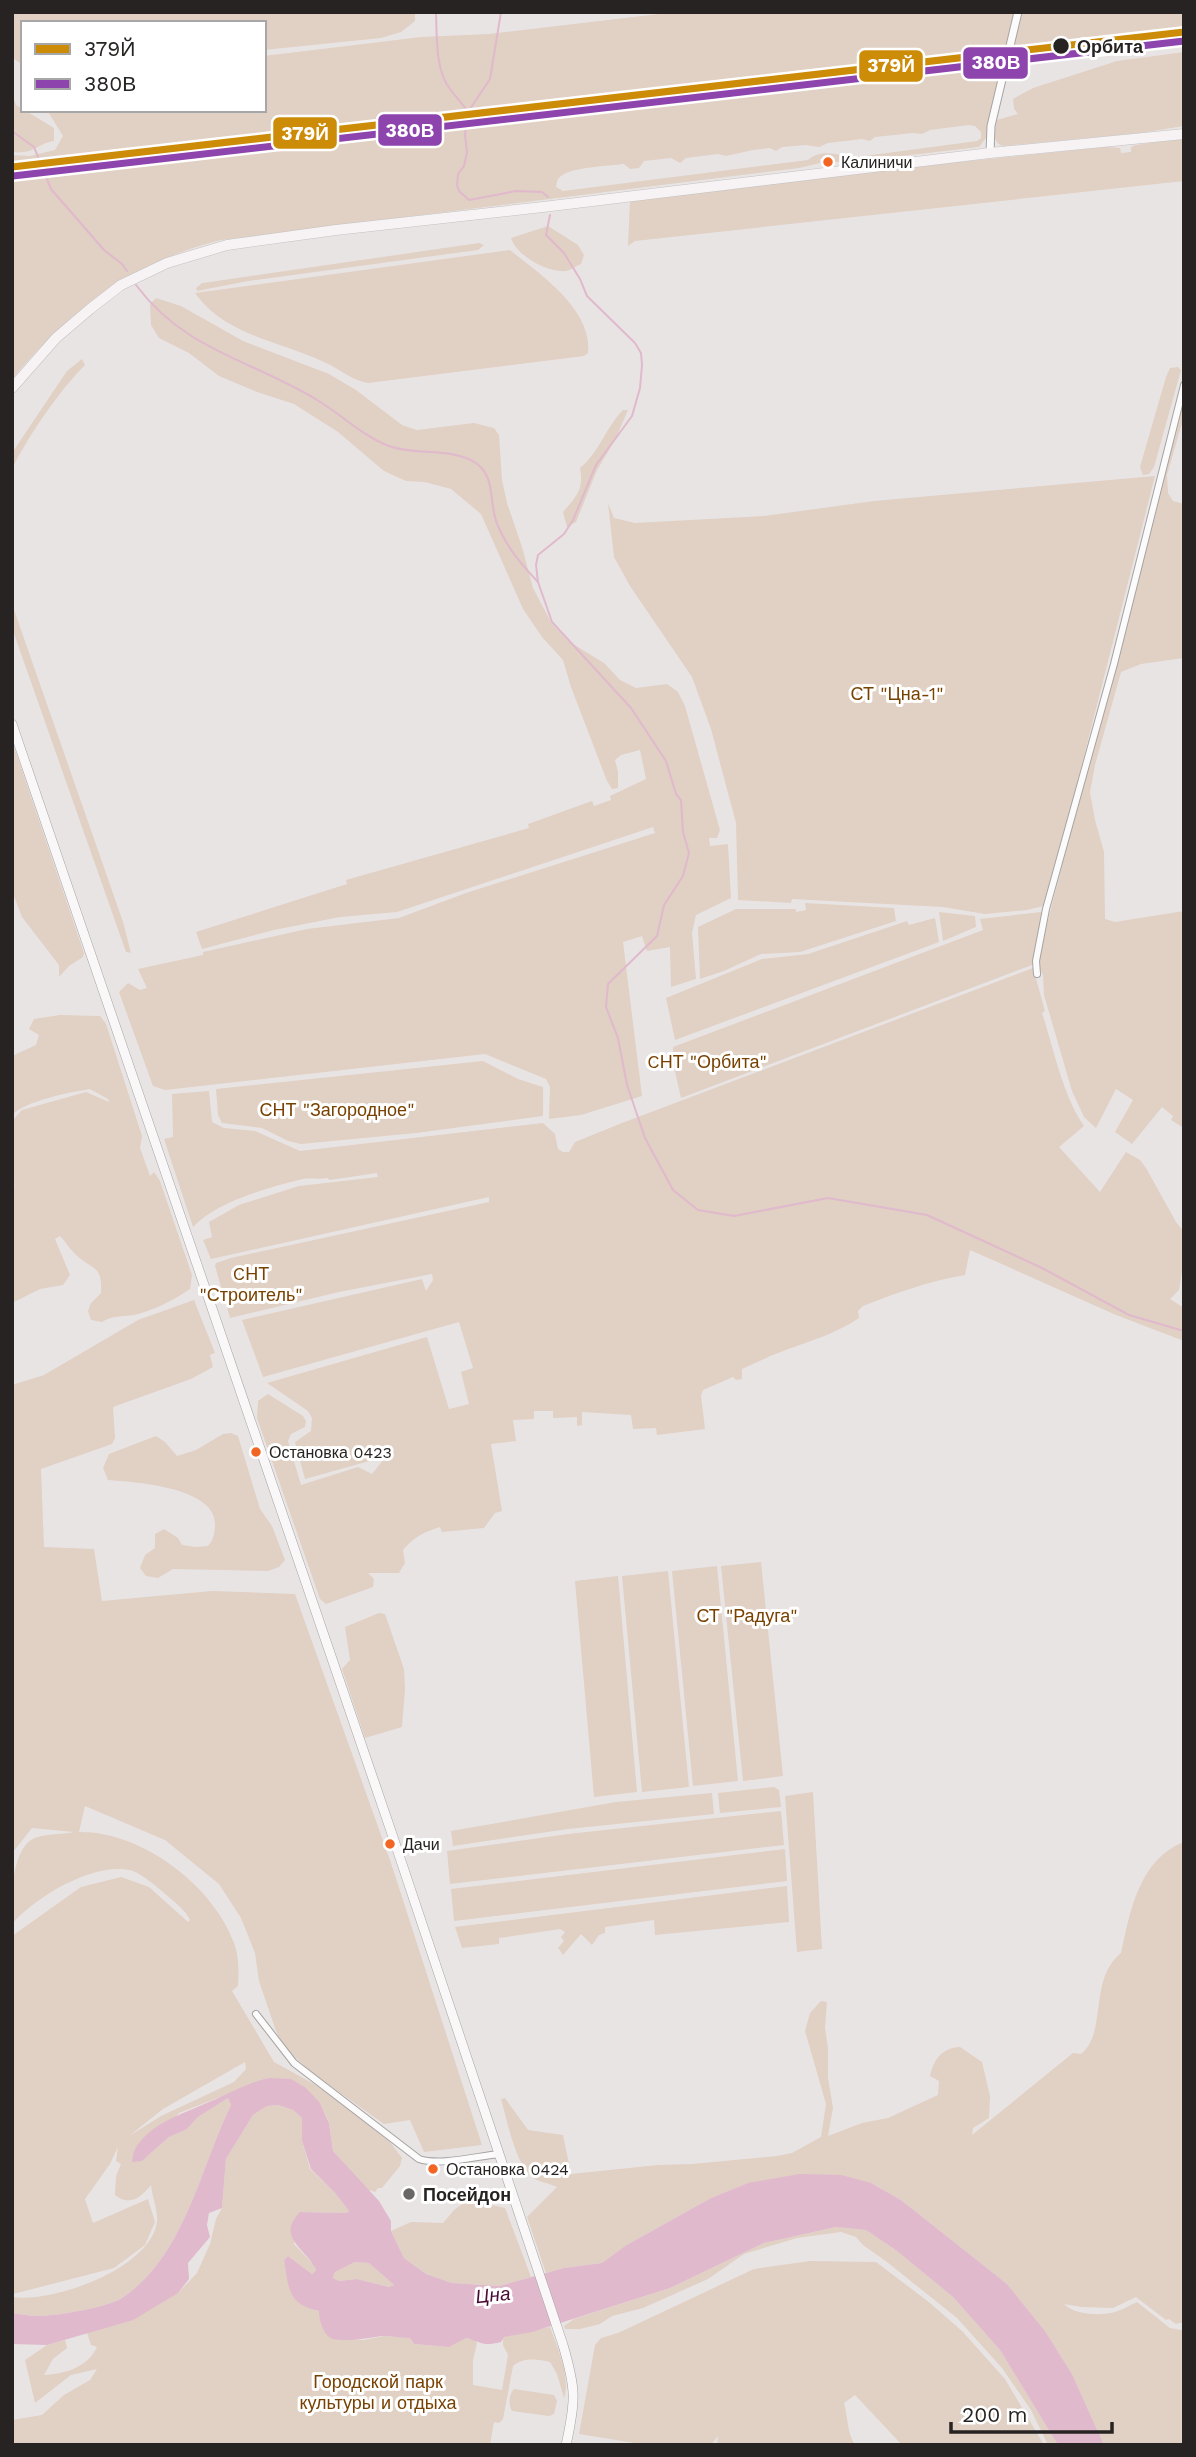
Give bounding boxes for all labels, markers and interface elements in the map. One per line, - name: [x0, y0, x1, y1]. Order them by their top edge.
- legend: [21, 21, 266, 112]
- text: 379Й: [84, 36, 135, 61]
- marker: Орбита: [1051, 36, 1071, 56]
- place label: Орбита: [1077, 36, 1144, 57]
- line badge: 380В: [962, 46, 1029, 80]
- line badge: 379Й: [858, 49, 924, 83]
- text: 380В: [971, 51, 1021, 74]
- text: 379Й: [867, 54, 915, 77]
- text: 380В: [84, 71, 136, 96]
- line badge: 380В: [377, 113, 443, 147]
- line badge: 379Й: [272, 116, 338, 150]
- text: 380В: [385, 119, 435, 142]
- text: 379Й: [281, 122, 329, 145]
- place label: Калиничи: [841, 153, 913, 172]
- marker: Калиничи: [821, 155, 835, 169]
- park label: СТ "Цна-1": [851, 683, 943, 704]
- park label: CНТ "Орбита": [647, 1051, 767, 1072]
- park label: СНТ "Загородное": [260, 1099, 414, 1120]
- park label: CНТ "Строитель": [199, 1263, 303, 1305]
- place label: Остановка 0423: [269, 1443, 392, 1462]
- marker: Остановка 0423: [249, 1445, 263, 1459]
- park label: СТ "Радуга": [696, 1605, 798, 1626]
- place label: Дачи: [403, 1835, 440, 1854]
- marker: Дачи: [383, 1837, 397, 1851]
- place label: Остановка 0424: [446, 2160, 569, 2179]
- marker: Остановка 0424: [426, 2162, 440, 2176]
- place label: Посейдон: [423, 2184, 511, 2205]
- marker: Посейдон: [401, 2186, 417, 2202]
- water label: Цна: [474, 2282, 512, 2308]
- park label: Городской парк культуры и отдыха: [299, 2371, 458, 2413]
- scale bar: [951, 2390, 1112, 2434]
- text: 200 m: [962, 2402, 1028, 2427]

